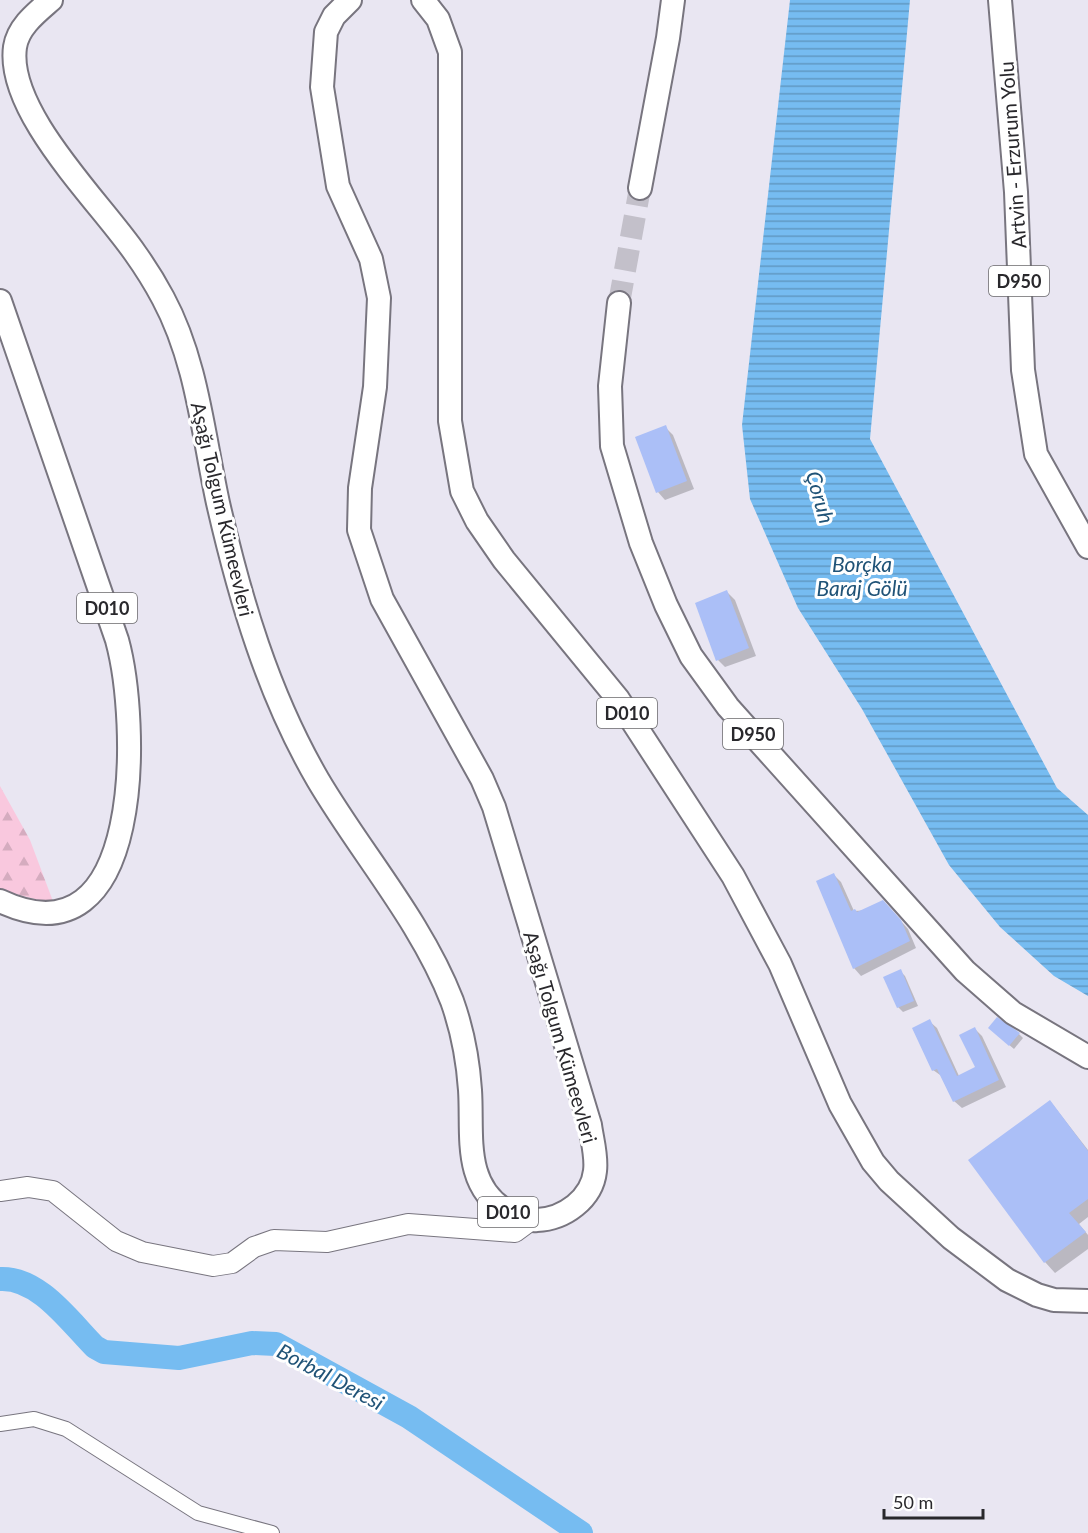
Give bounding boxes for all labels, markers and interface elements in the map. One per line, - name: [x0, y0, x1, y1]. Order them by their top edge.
- street label: Artvin - Erzurum Yolu: [993, 61, 1031, 249]
- road number: D950: [989, 266, 1049, 296]
- street label: Aşağı Tolgum Kümeevleri: [187, 399, 259, 619]
- water label: Çoruh: [802, 468, 840, 526]
- water label: Borçka Baraj Gölü: [816, 551, 908, 600]
- road number: D010: [77, 593, 137, 623]
- road number: D010: [597, 698, 657, 728]
- road number: D950: [723, 719, 783, 749]
- street label: Aşağı Tolgum Kümeevleri: [519, 928, 603, 1146]
- road number: D010: [478, 1197, 538, 1227]
- water label: Borbal Deresi: [273, 1338, 389, 1415]
- scale bar: [884, 1482, 983, 1520]
- text: 50 m: [893, 1491, 933, 1513]

